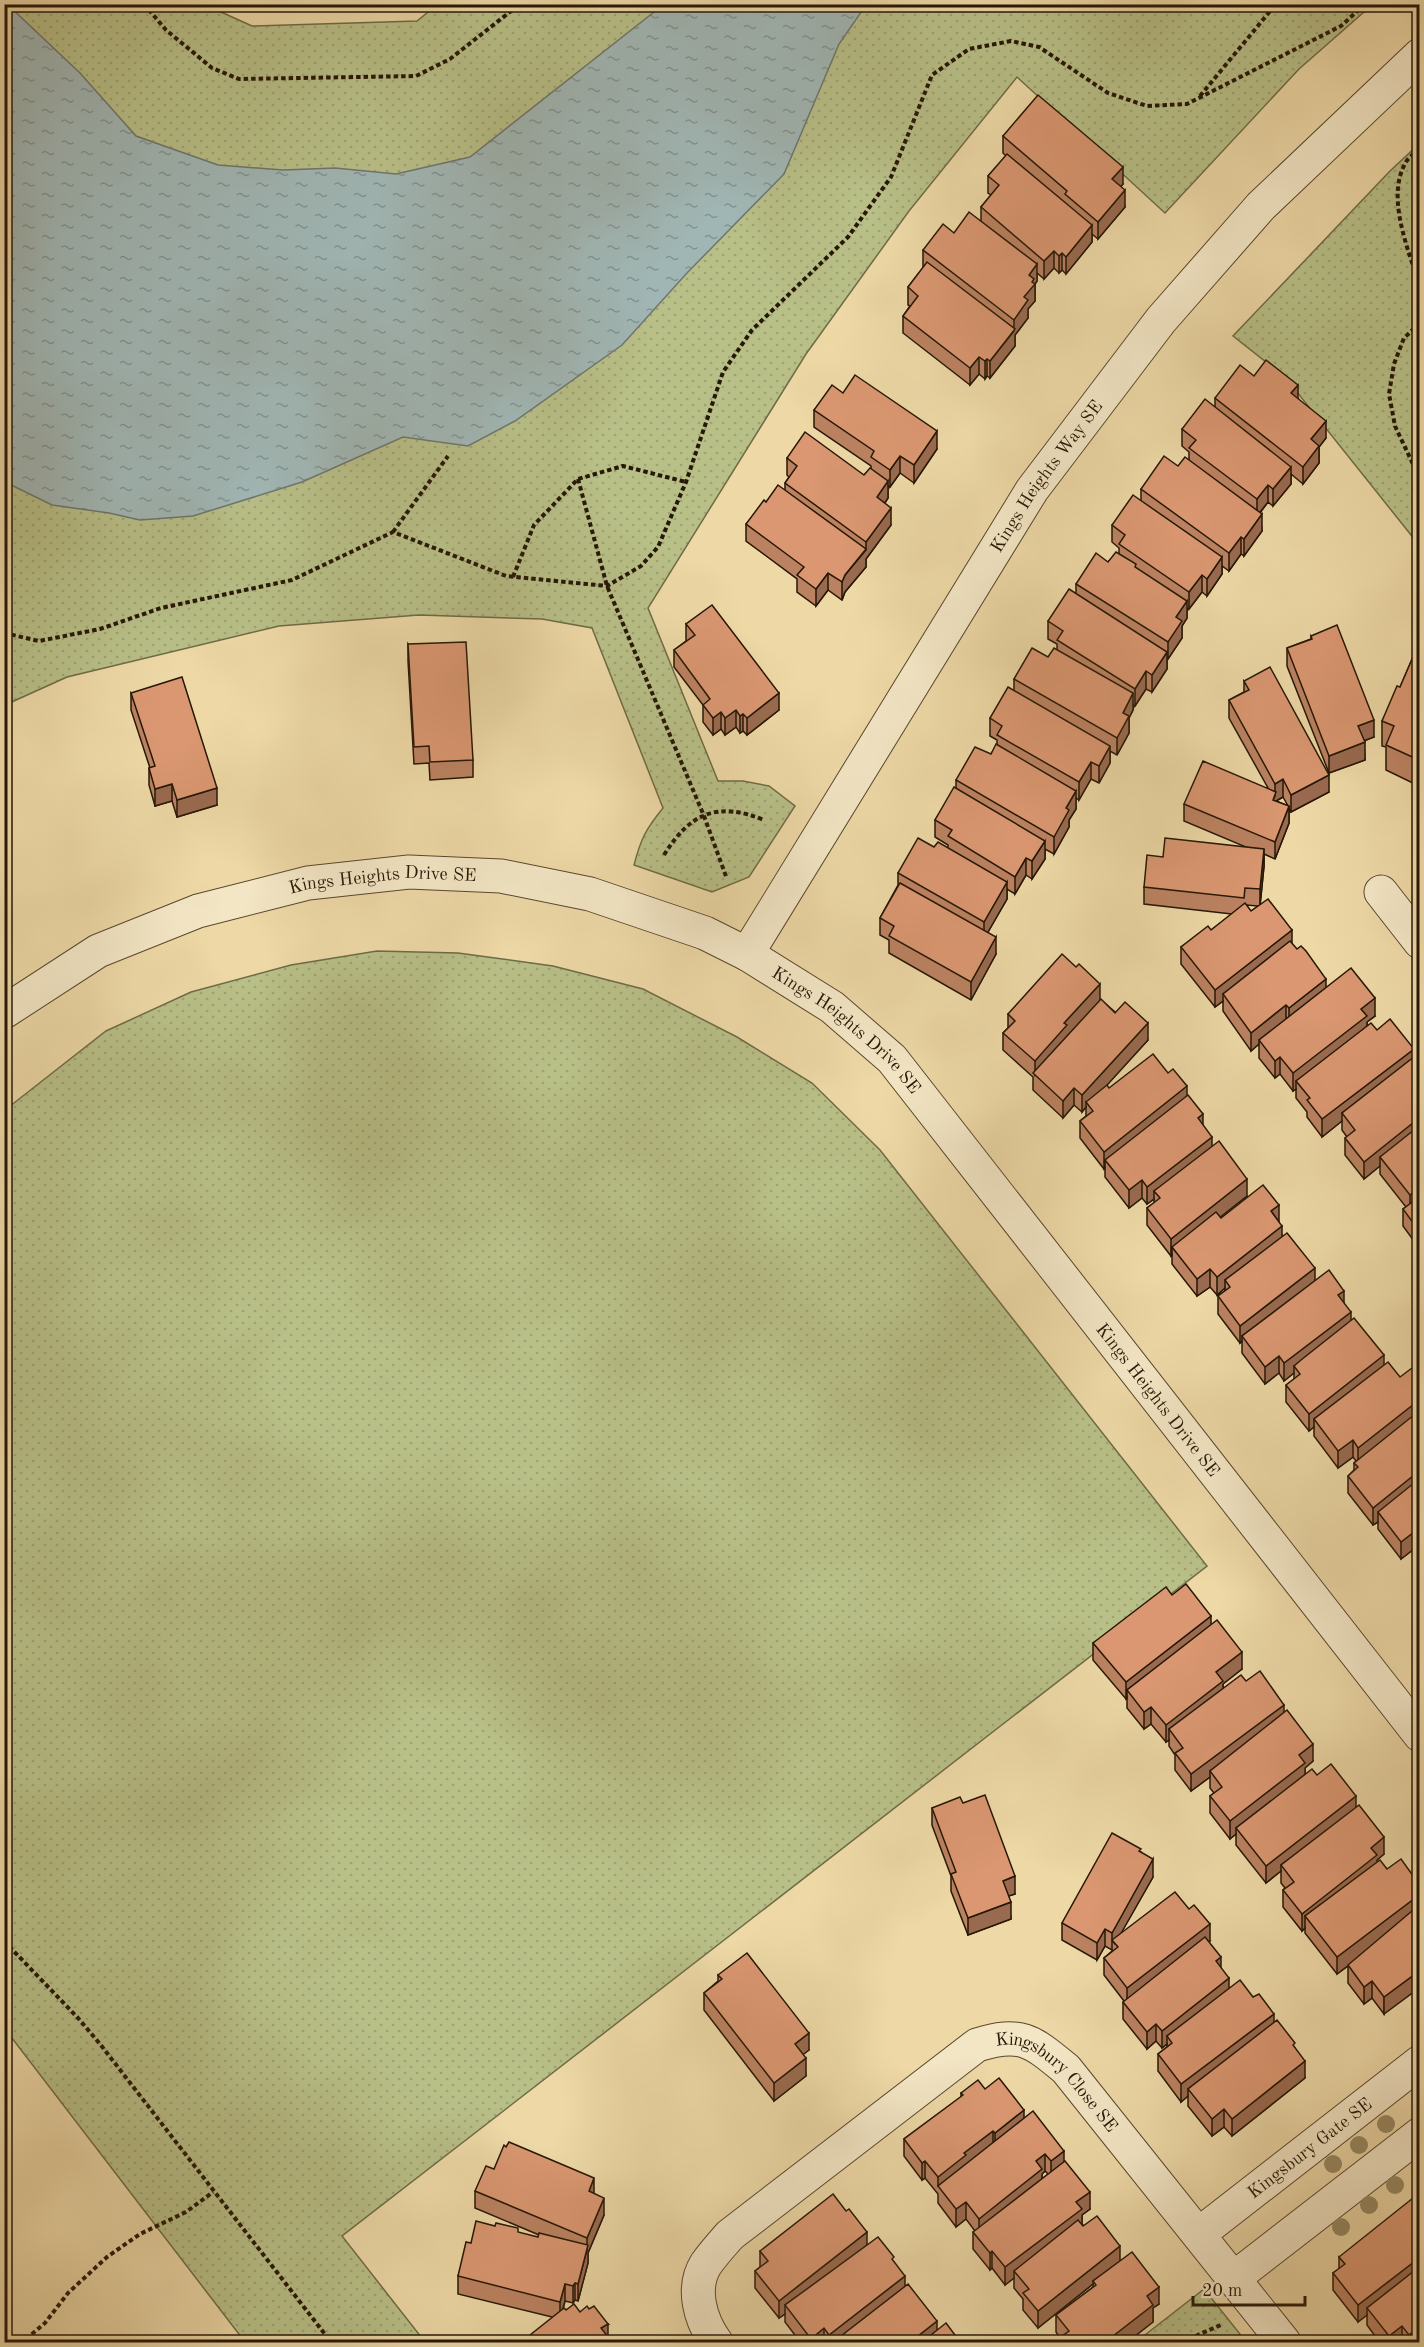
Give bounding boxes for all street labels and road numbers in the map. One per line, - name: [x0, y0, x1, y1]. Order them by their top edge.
- street label: Kings Heights Way SE: [988, 397, 1107, 556]
- street label: Kings Heights Drive SE: [287, 864, 477, 898]
- street label: Kings Heights Drive SE: [768, 964, 923, 1097]
- street label: Kings Heights Drive SE: [1092, 1320, 1223, 1480]
- street label: Kingsbury Close SE: [995, 2030, 1121, 2136]
- street label: Kingsbury Gate SE: [1245, 2095, 1375, 2202]

